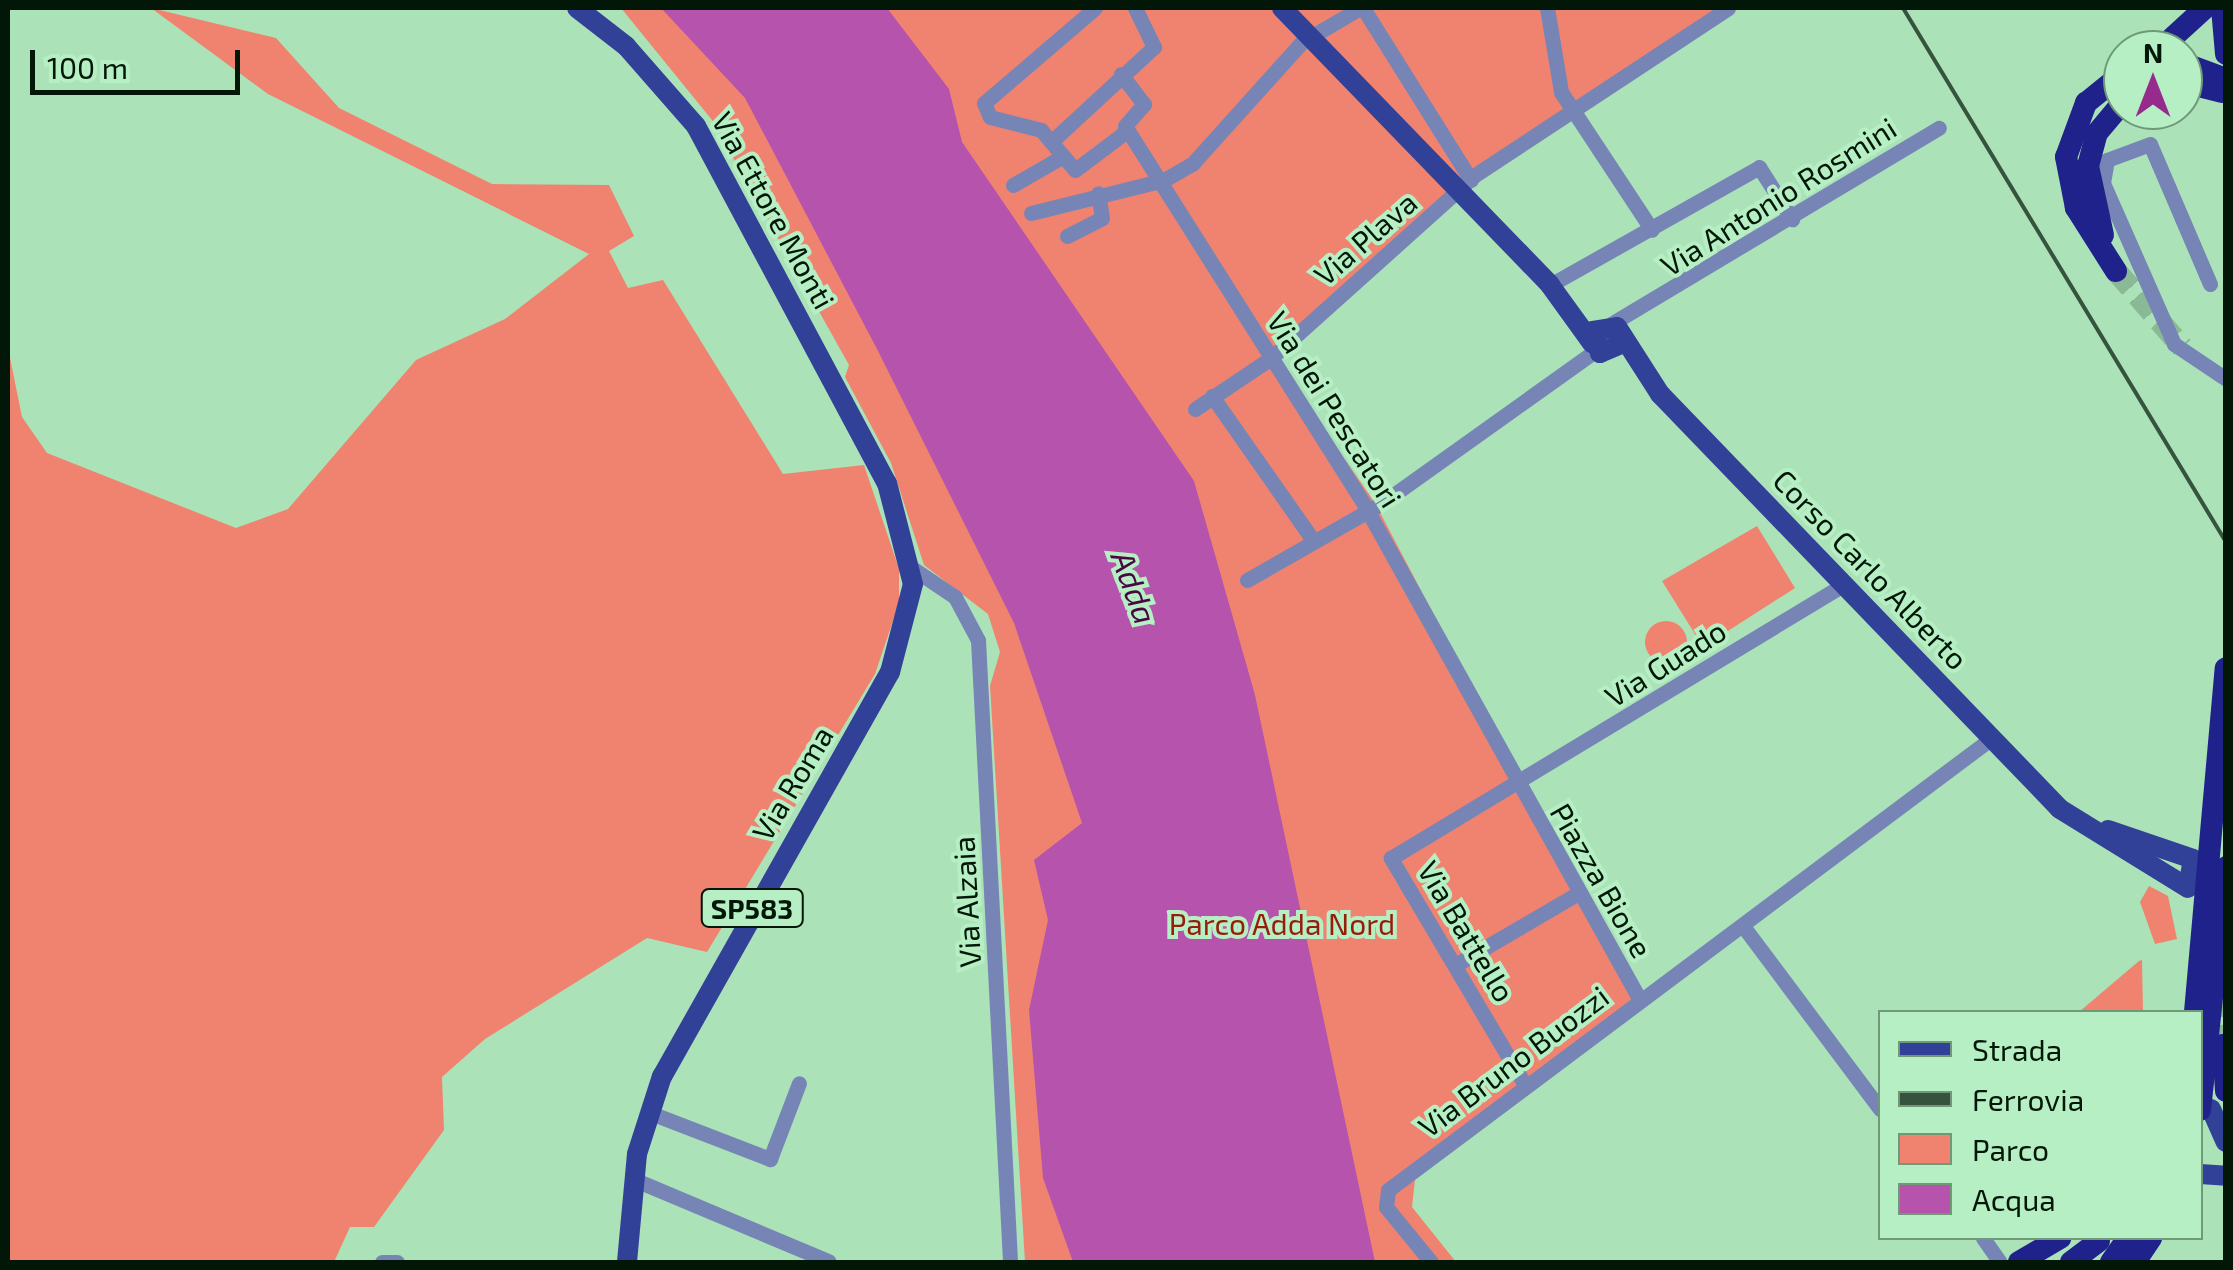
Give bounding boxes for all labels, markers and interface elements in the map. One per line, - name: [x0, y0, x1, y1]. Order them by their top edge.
- scale bar: [35, 30, 245, 92]
- north arrow: [2103, 30, 2203, 130]
- text: N: [2143, 35, 2163, 69]
- text: 100 m: [47, 49, 128, 85]
- street label: Via Ettore Monti: [705, 105, 843, 315]
- street label: Via Antonio Rosmini: [1653, 109, 1903, 283]
- street label: Via Plava: [1306, 184, 1424, 292]
- street label: Via dei Pescatori: [1260, 304, 1410, 514]
- street label: Corso Carlo Alberto: [1766, 461, 1976, 677]
- water label: Adda: [1104, 545, 1166, 629]
- street label: Via Guado: [1598, 612, 1732, 714]
- street label: Via Roma: [744, 719, 840, 847]
- street label: Piazza Bione: [1543, 797, 1661, 963]
- street label: Via Alzaia: [945, 835, 987, 969]
- street label: Via Battello: [1411, 854, 1523, 1008]
- road number: SP583: [700, 885, 804, 931]
- park label: Parco Adda Nord: [1168, 905, 1396, 941]
- street label: Via Bruno Buozzi: [1411, 978, 1615, 1144]
- legend: [1878, 1010, 2203, 1240]
- text: Strada: [1972, 1031, 2062, 1067]
- text: Ferrovia: [1972, 1081, 2084, 1117]
- text: Parco: [1972, 1131, 2049, 1167]
- text: Acqua: [1972, 1181, 2056, 1217]

